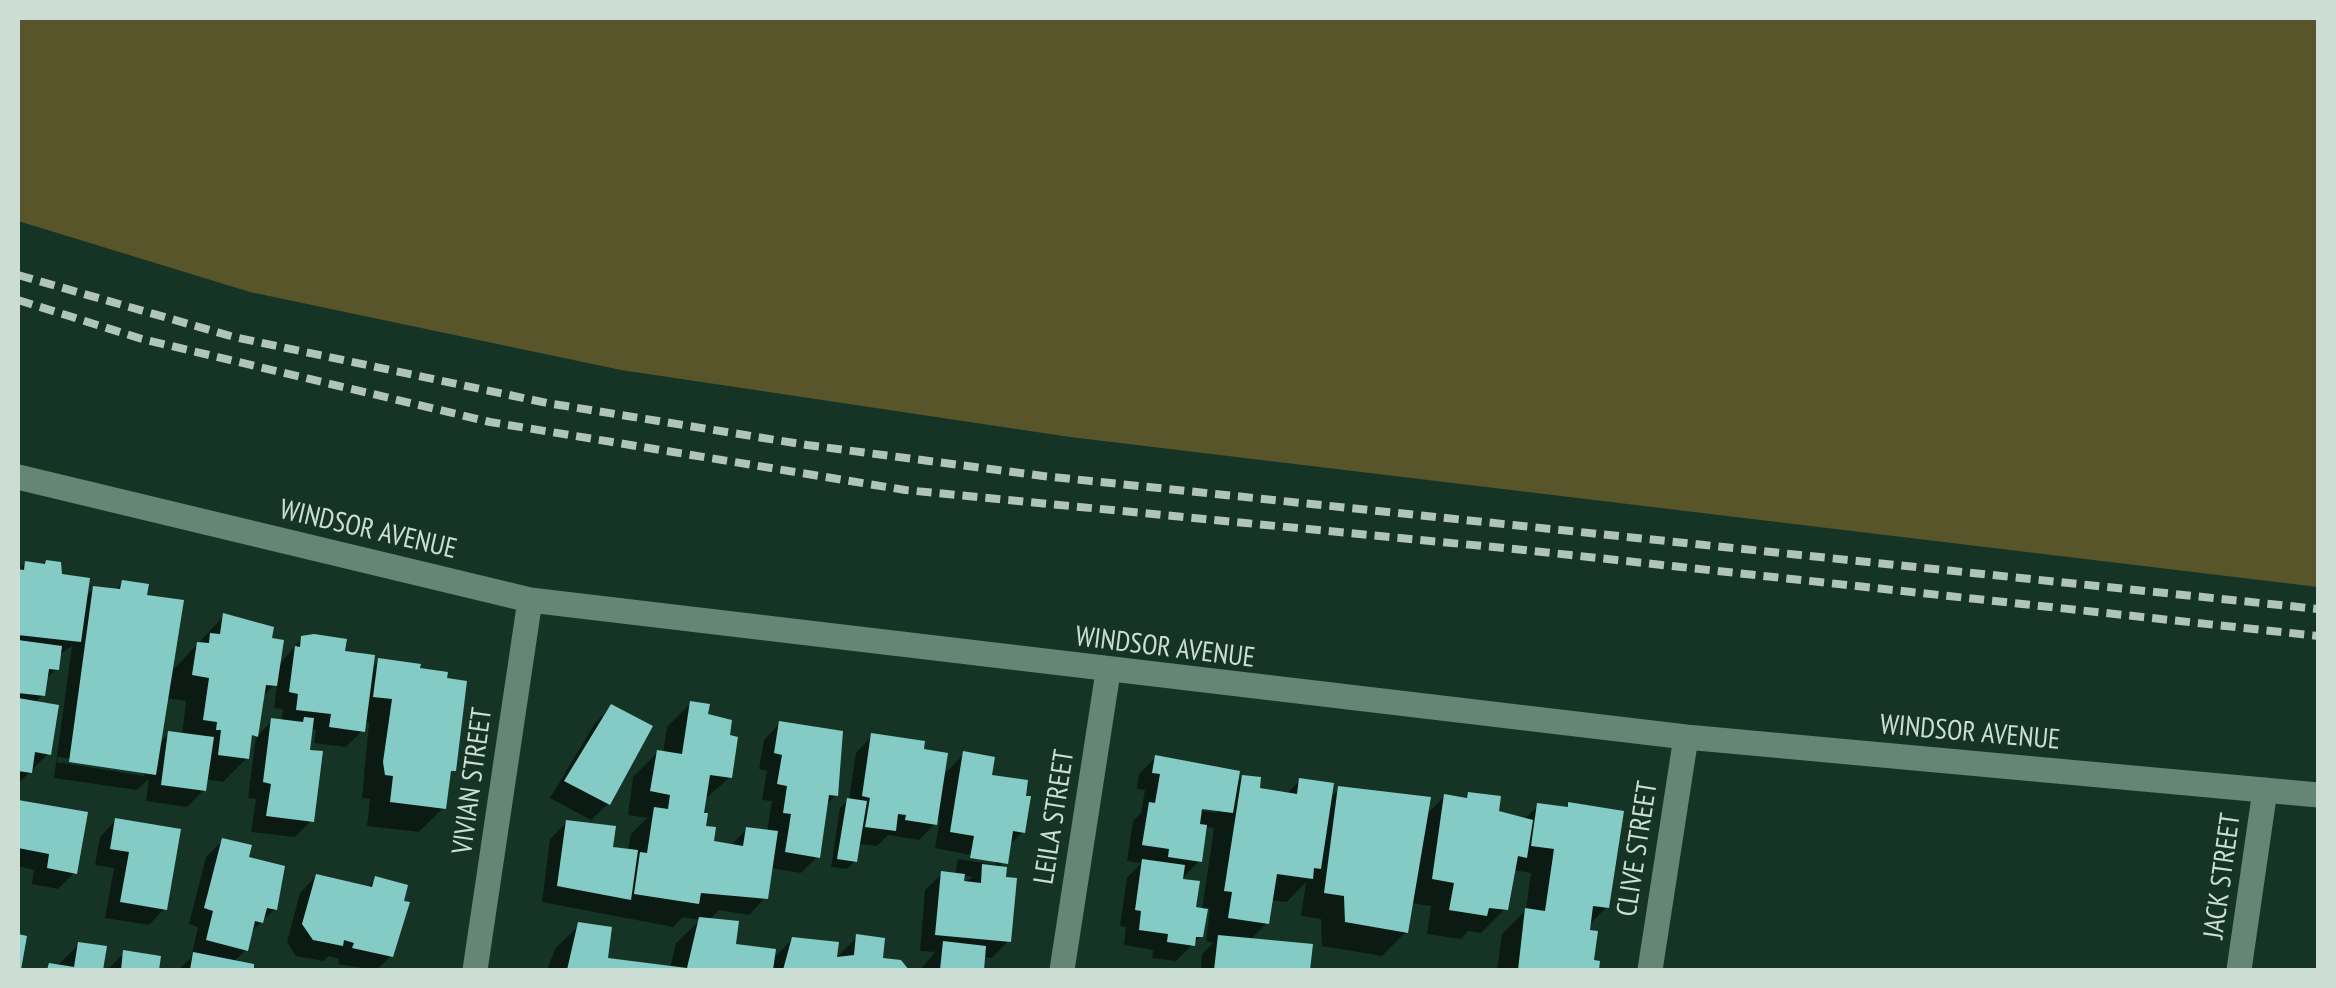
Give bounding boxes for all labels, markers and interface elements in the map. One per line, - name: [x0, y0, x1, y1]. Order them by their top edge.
- street label: WINDSOR AVENUE: [276, 493, 460, 567]
- street label: WINDSOR AVENUE: [1073, 620, 1257, 676]
- street label: VIVIAN STREET: [446, 706, 500, 856]
- street label: WINDSOR AVENUE: [1879, 708, 2061, 758]
- street label: LEILA STREET: [1028, 747, 1082, 887]
- street label: CLIVE STREET: [1611, 779, 1665, 919]
- street label: JACK STREET: [2198, 811, 2248, 941]

